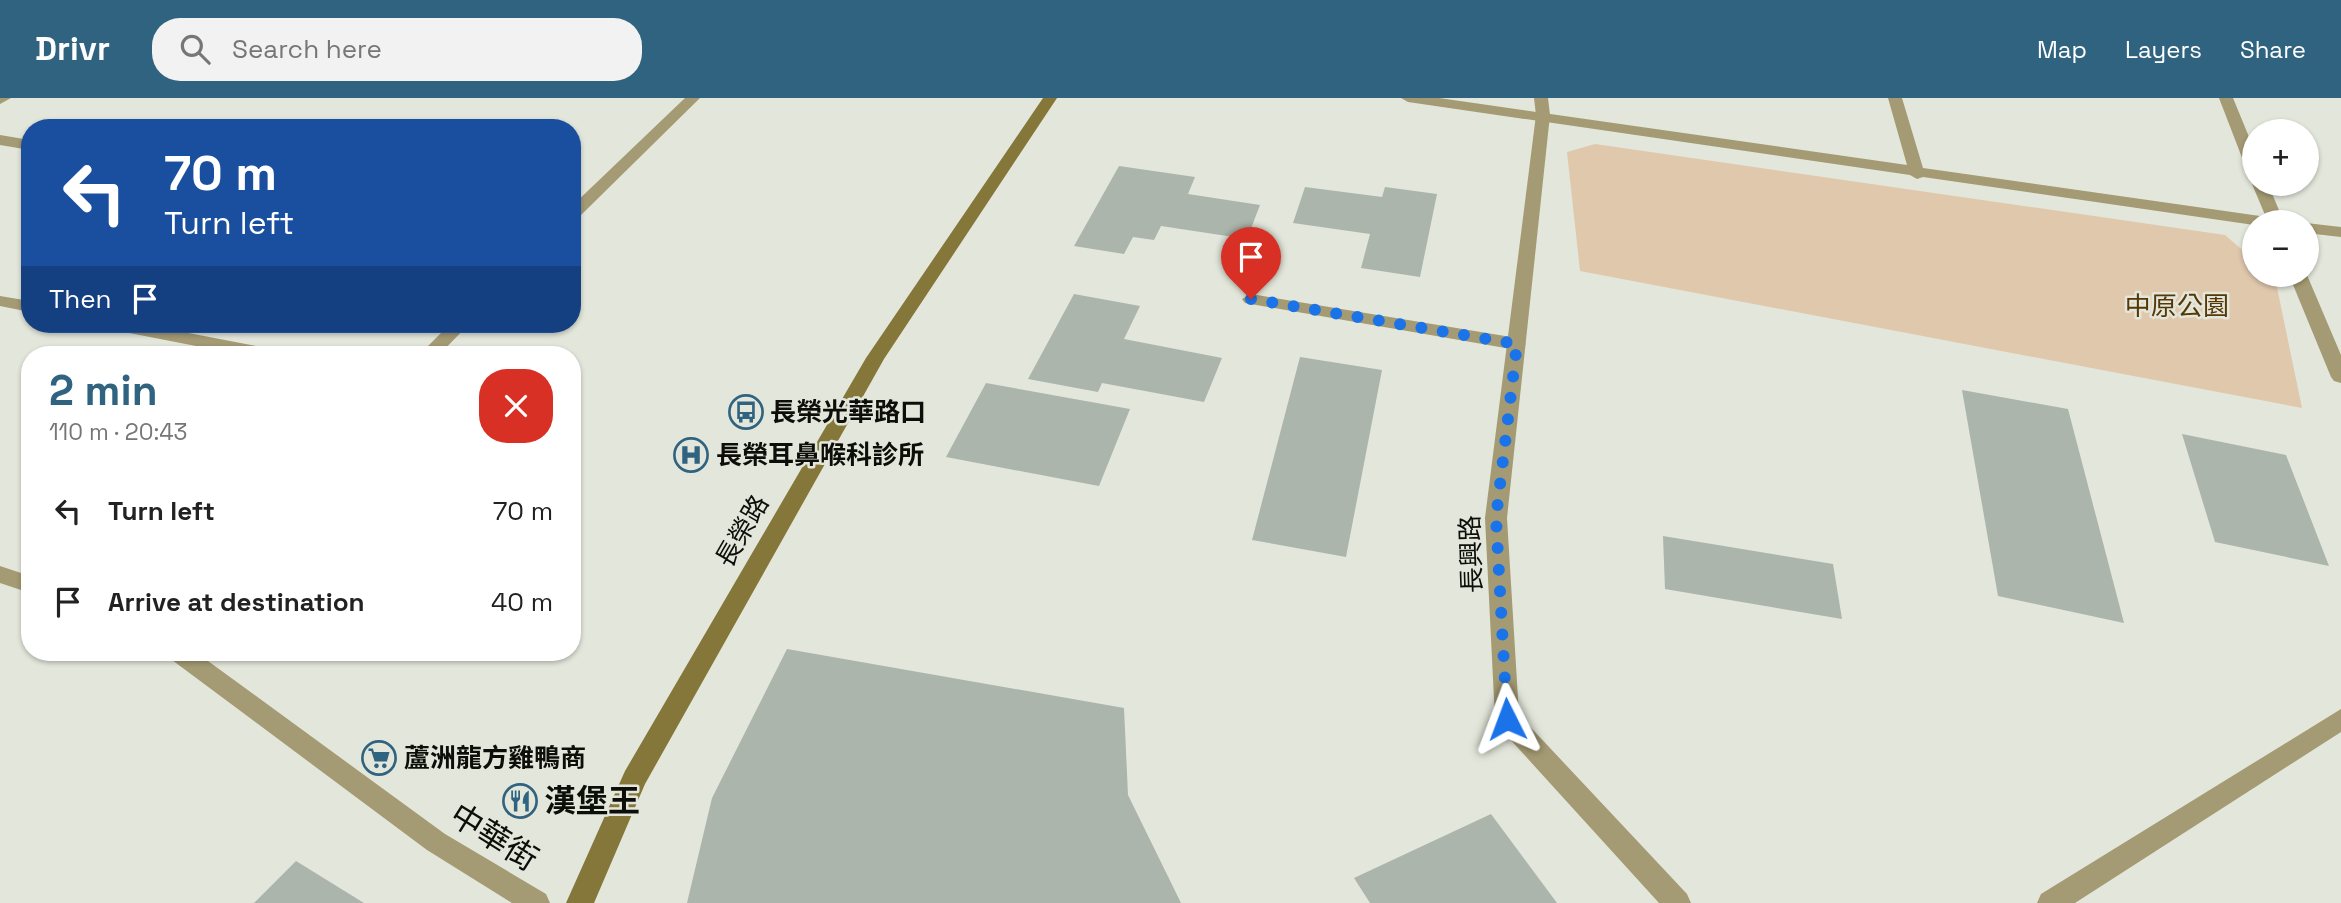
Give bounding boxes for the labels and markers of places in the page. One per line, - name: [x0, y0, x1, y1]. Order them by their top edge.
- pin: [1221, 227, 1281, 299]
- bus stop icon: 長榮光華路口: [727, 393, 765, 431]
- place label: 長榮光華路口: [770, 395, 926, 429]
- hospital icon: 長榮耳鼻喉科診所: [672, 436, 710, 474]
- place label: 長榮耳鼻喉科診所: [716, 438, 924, 472]
- supermarket icon: 蘆洲龍方雞鴨商: [360, 739, 398, 777]
- place label: 蘆洲龍方雞鴨商: [404, 741, 586, 775]
- place label: 漢堡王: [544, 781, 640, 821]
- restaurant icon: 漢堡王: [501, 782, 539, 820]

